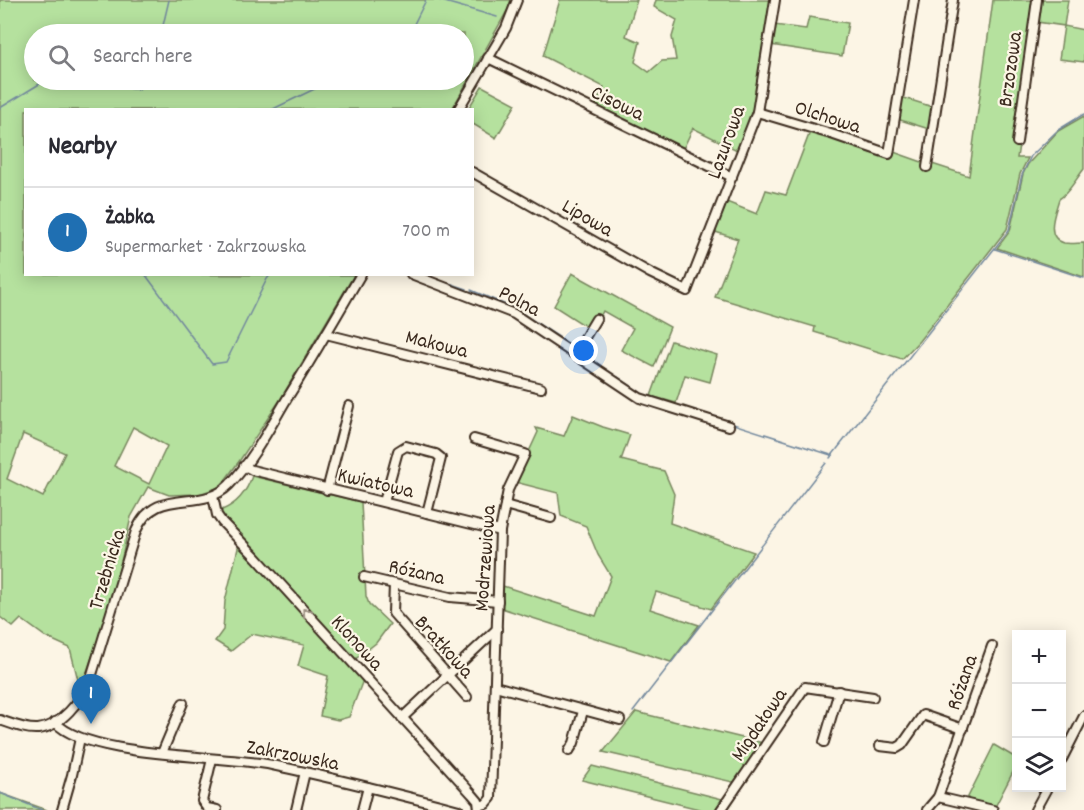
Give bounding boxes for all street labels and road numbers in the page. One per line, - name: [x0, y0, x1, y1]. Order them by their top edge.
- street label: Brzozowa: [992, 29, 1032, 109]
- street label: Cisowa: [585, 79, 649, 131]
- street label: Olchowa: [790, 94, 865, 144]
- street label: Lazurowa: [701, 101, 755, 184]
- street label: Lipowa: [555, 193, 619, 247]
- street label: Polna: [492, 279, 546, 327]
- street label: Makowa: [402, 324, 472, 368]
- street label: Kwiatowa: [334, 462, 418, 509]
- street label: Modrzewiowa: [468, 503, 506, 612]
- street label: Trzebnicka: [82, 525, 136, 614]
- street label: Różana: [385, 553, 449, 595]
- street label: Klonowa: [322, 609, 390, 680]
- street label: Bratkowa: [406, 609, 480, 687]
- street label: Różana: [940, 650, 988, 715]
- street label: Migdałowa: [725, 682, 797, 769]
- street label: Zakrzowska: [244, 733, 342, 781]

